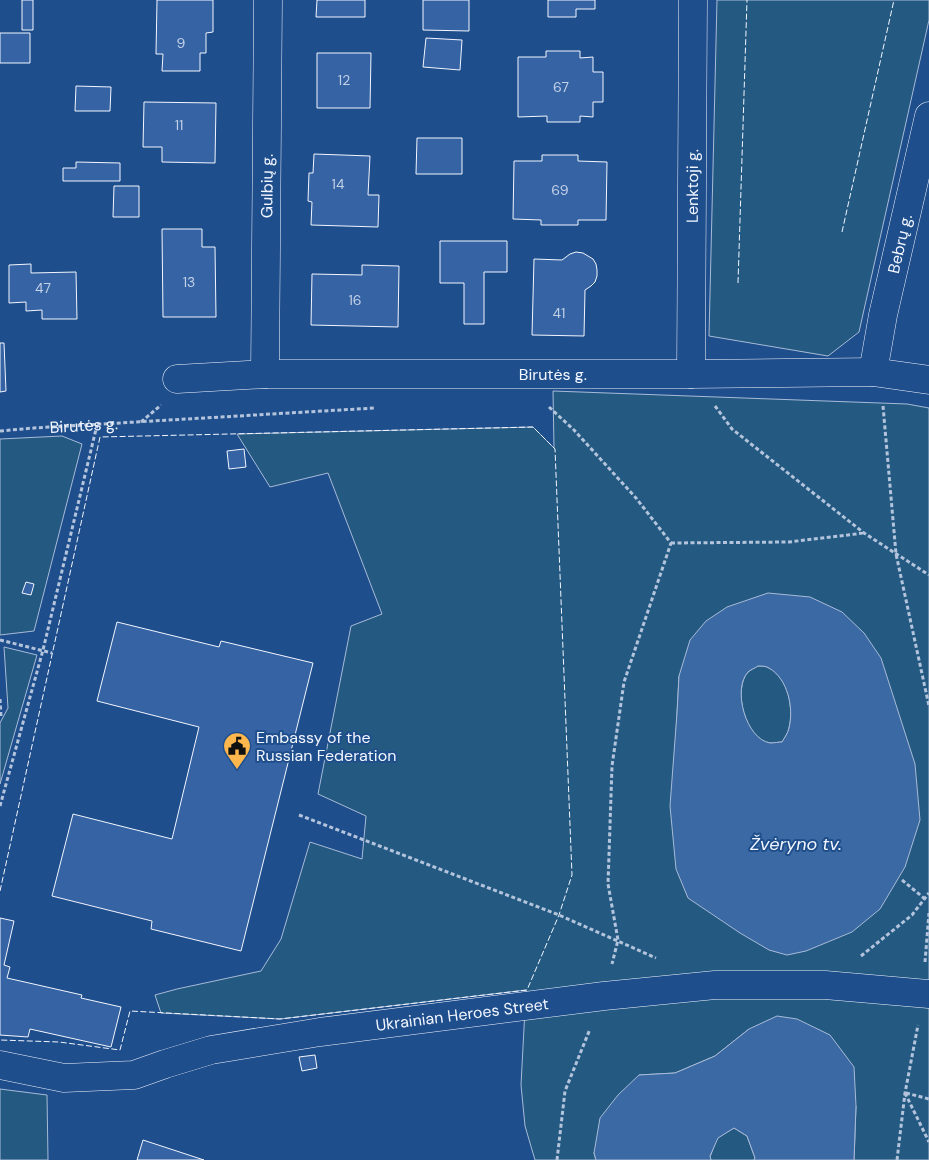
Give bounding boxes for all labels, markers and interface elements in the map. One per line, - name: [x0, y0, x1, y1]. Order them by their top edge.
- house number: 9: [177, 34, 186, 52]
- house number: 12: [338, 71, 350, 89]
- house number: 67: [553, 78, 569, 96]
- house number: 11: [175, 116, 183, 134]
- street label: Lenktoji g.: [682, 149, 703, 223]
- street label: Gulbių g.: [256, 154, 278, 218]
- house number: 14: [332, 175, 345, 193]
- house number: 69: [551, 181, 569, 199]
- street label: Bebrų g.: [883, 212, 917, 276]
- house number: 13: [183, 273, 195, 291]
- house number: 47: [35, 279, 51, 297]
- house number: 16: [348, 291, 362, 309]
- house number: 41: [553, 304, 565, 322]
- street label: Birutės g.: [519, 364, 587, 385]
- street label: Birutės g.: [49, 413, 118, 438]
- place label: Embassy of the Russian Federation: [256, 727, 396, 766]
- public building icon: Embassy of the Russian Federation: [222, 731, 252, 770]
- water label: Žvėryno tv.: [750, 832, 842, 856]
- street label: Ukrainian Heroes Street: [374, 993, 550, 1036]

